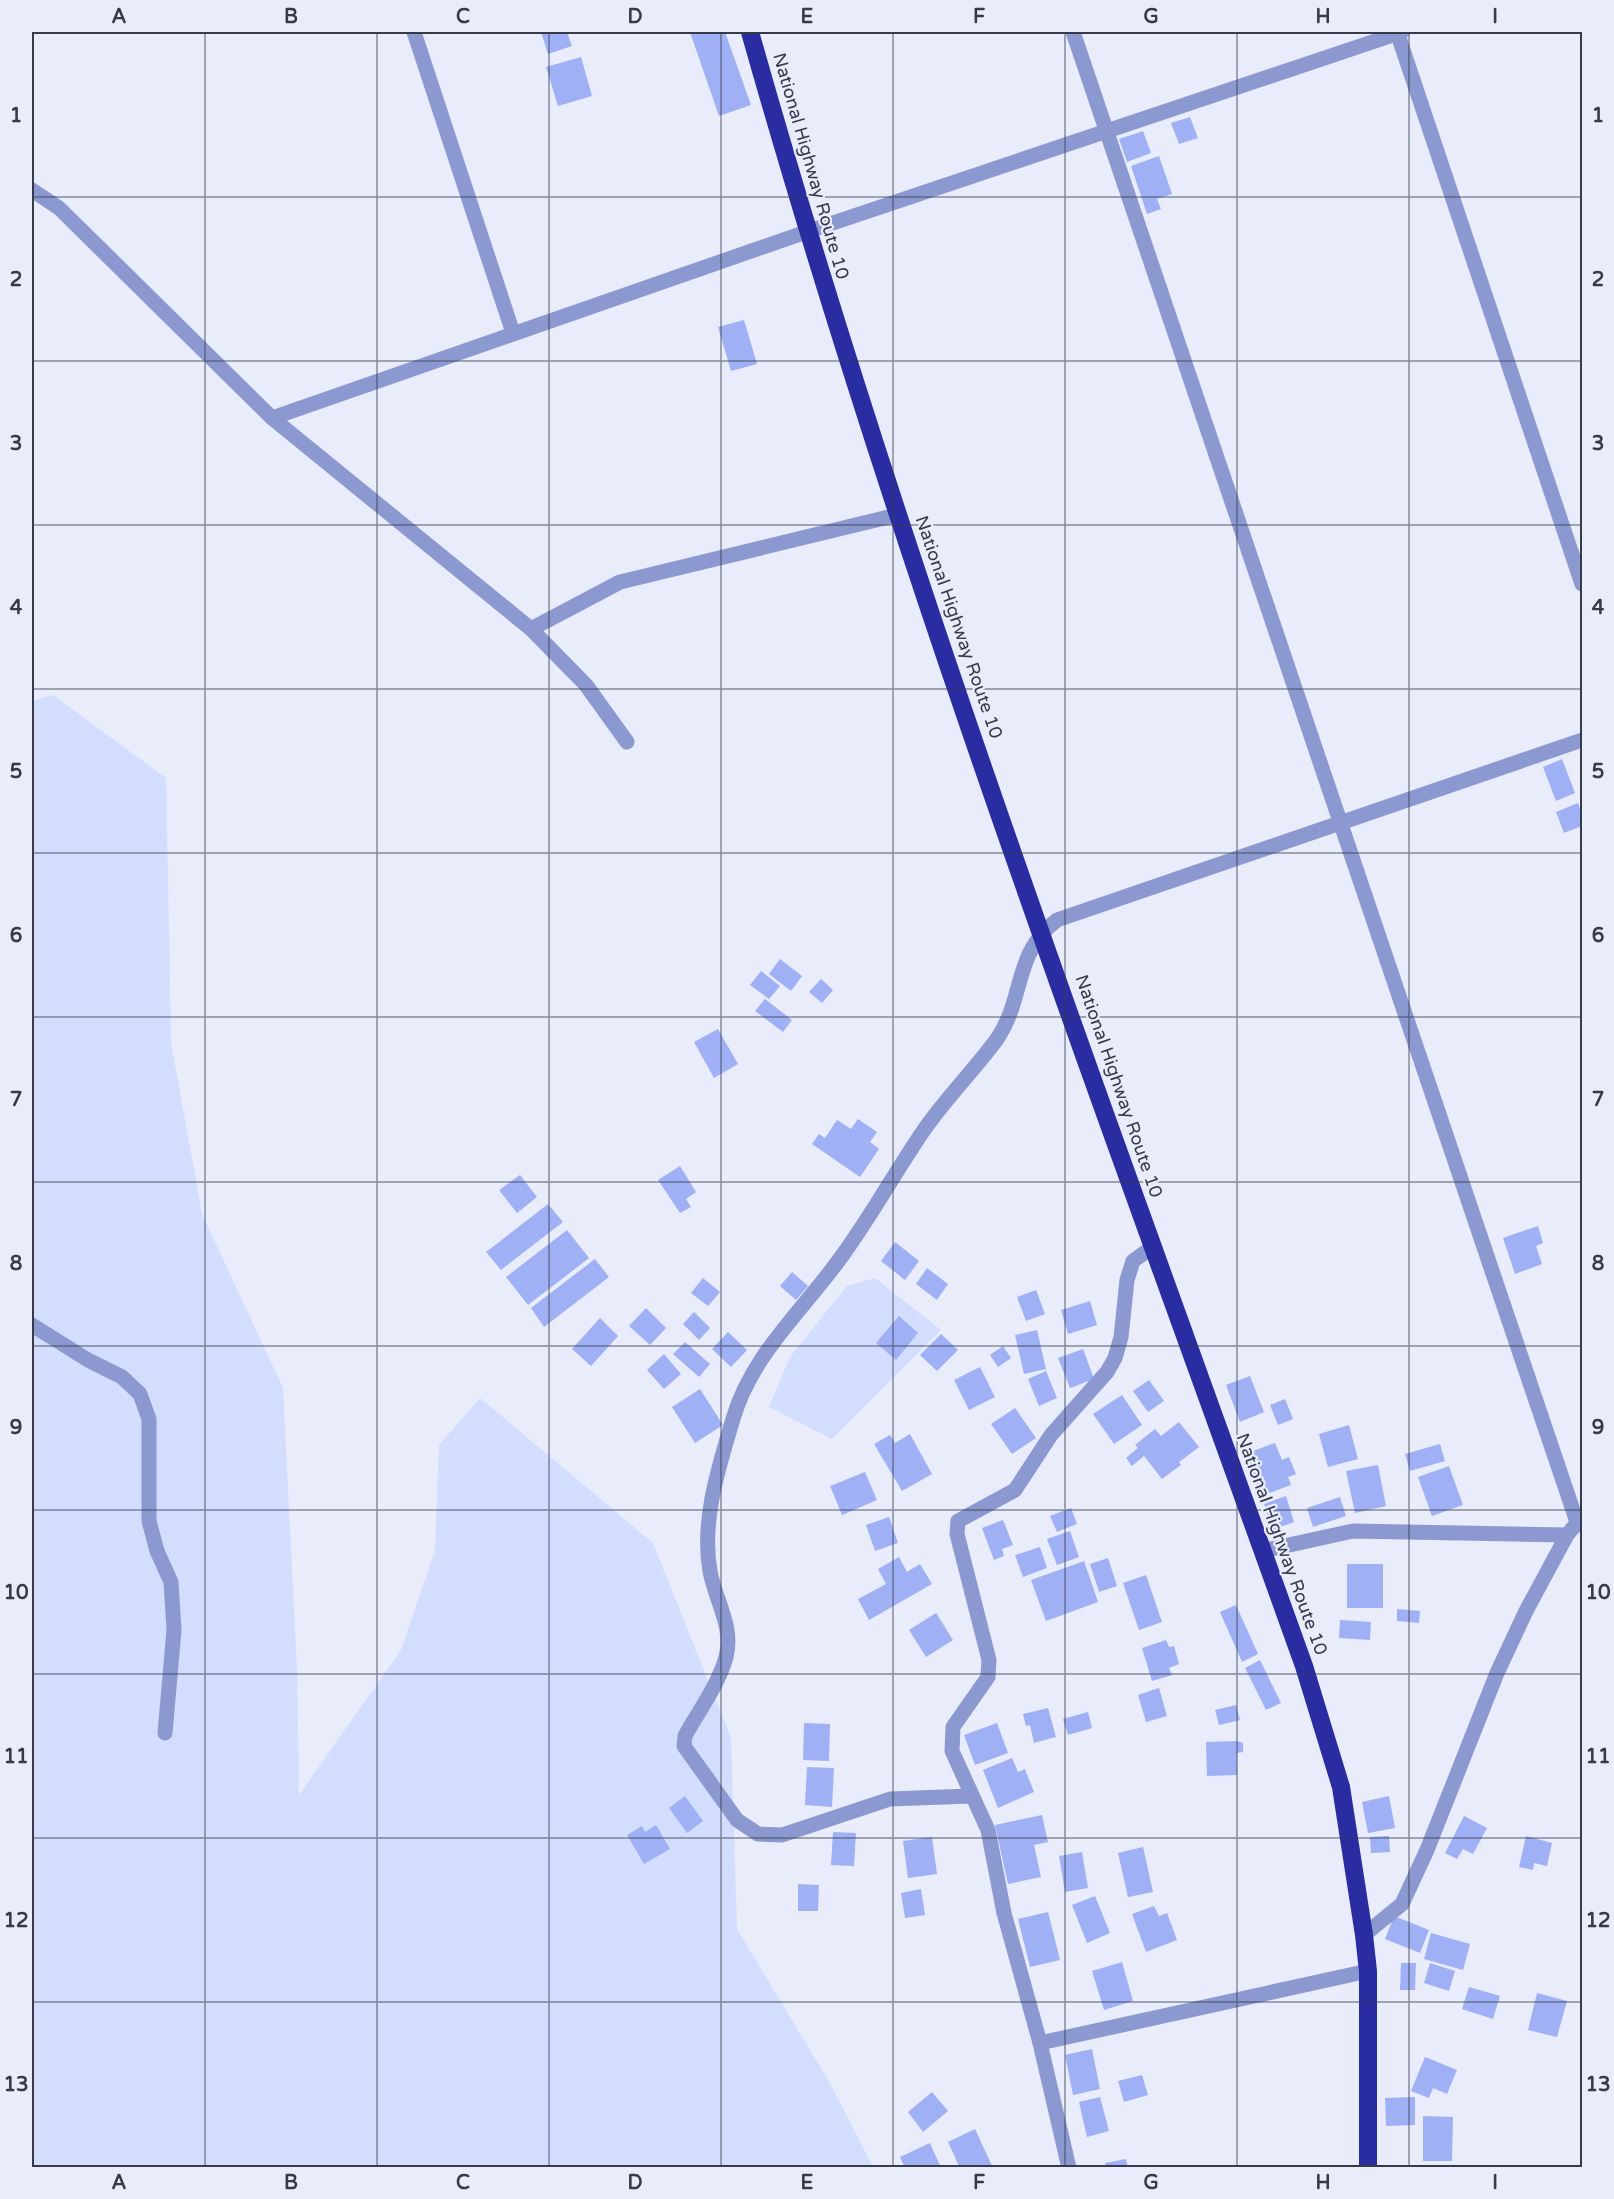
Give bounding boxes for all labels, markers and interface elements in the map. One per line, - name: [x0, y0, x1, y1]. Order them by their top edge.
- text: A: [112, 5, 127, 29]
- text: B: [284, 5, 298, 29]
- text: C: [456, 5, 470, 29]
- text: D: [627, 5, 643, 29]
- text: E: [801, 5, 814, 29]
- text: F: [973, 5, 985, 29]
- text: G: [1143, 5, 1159, 29]
- text: H: [1315, 5, 1331, 29]
- text: I: [1492, 5, 1498, 29]
- street label: National Highway Route 10: [768, 50, 854, 282]
- text: 1: [10, 104, 22, 128]
- text: 1: [1592, 104, 1604, 128]
- text: 2: [10, 268, 22, 292]
- text: 2: [1592, 268, 1604, 292]
- text: 3: [10, 432, 22, 456]
- text: 3: [1592, 432, 1604, 456]
- street label: National Highway Route 10: [910, 513, 1008, 741]
- text: 4: [10, 596, 23, 620]
- text: 4: [1592, 596, 1605, 620]
- text: 5: [10, 760, 22, 784]
- text: 5: [1592, 760, 1604, 784]
- text: 6: [10, 924, 22, 948]
- text: 6: [1592, 924, 1604, 948]
- street label: National Highway Route 10: [1070, 972, 1168, 1200]
- text: 7: [10, 1088, 22, 1112]
- text: 7: [1592, 1088, 1604, 1112]
- text: 8: [10, 1252, 22, 1276]
- text: 8: [1592, 1252, 1604, 1276]
- text: 9: [10, 1416, 22, 1440]
- text: 9: [1592, 1416, 1604, 1440]
- street label: National Highway Route 10: [1232, 1430, 1332, 1658]
- text: 10: [3, 1581, 29, 1605]
- text: 10: [1585, 1581, 1611, 1605]
- text: 11: [3, 1745, 29, 1769]
- text: 11: [1585, 1745, 1611, 1769]
- text: 12: [3, 1909, 29, 1933]
- text: 12: [1585, 1909, 1611, 1933]
- text: 13: [3, 2073, 29, 2097]
- text: 13: [1585, 2073, 1611, 2097]
- text: A: [112, 2171, 127, 2195]
- text: B: [284, 2171, 298, 2195]
- text: C: [456, 2171, 470, 2195]
- text: D: [627, 2171, 643, 2195]
- text: E: [801, 2171, 814, 2195]
- text: F: [973, 2171, 985, 2195]
- text: G: [1143, 2171, 1159, 2195]
- text: H: [1315, 2171, 1331, 2195]
- text: I: [1492, 2171, 1498, 2195]

